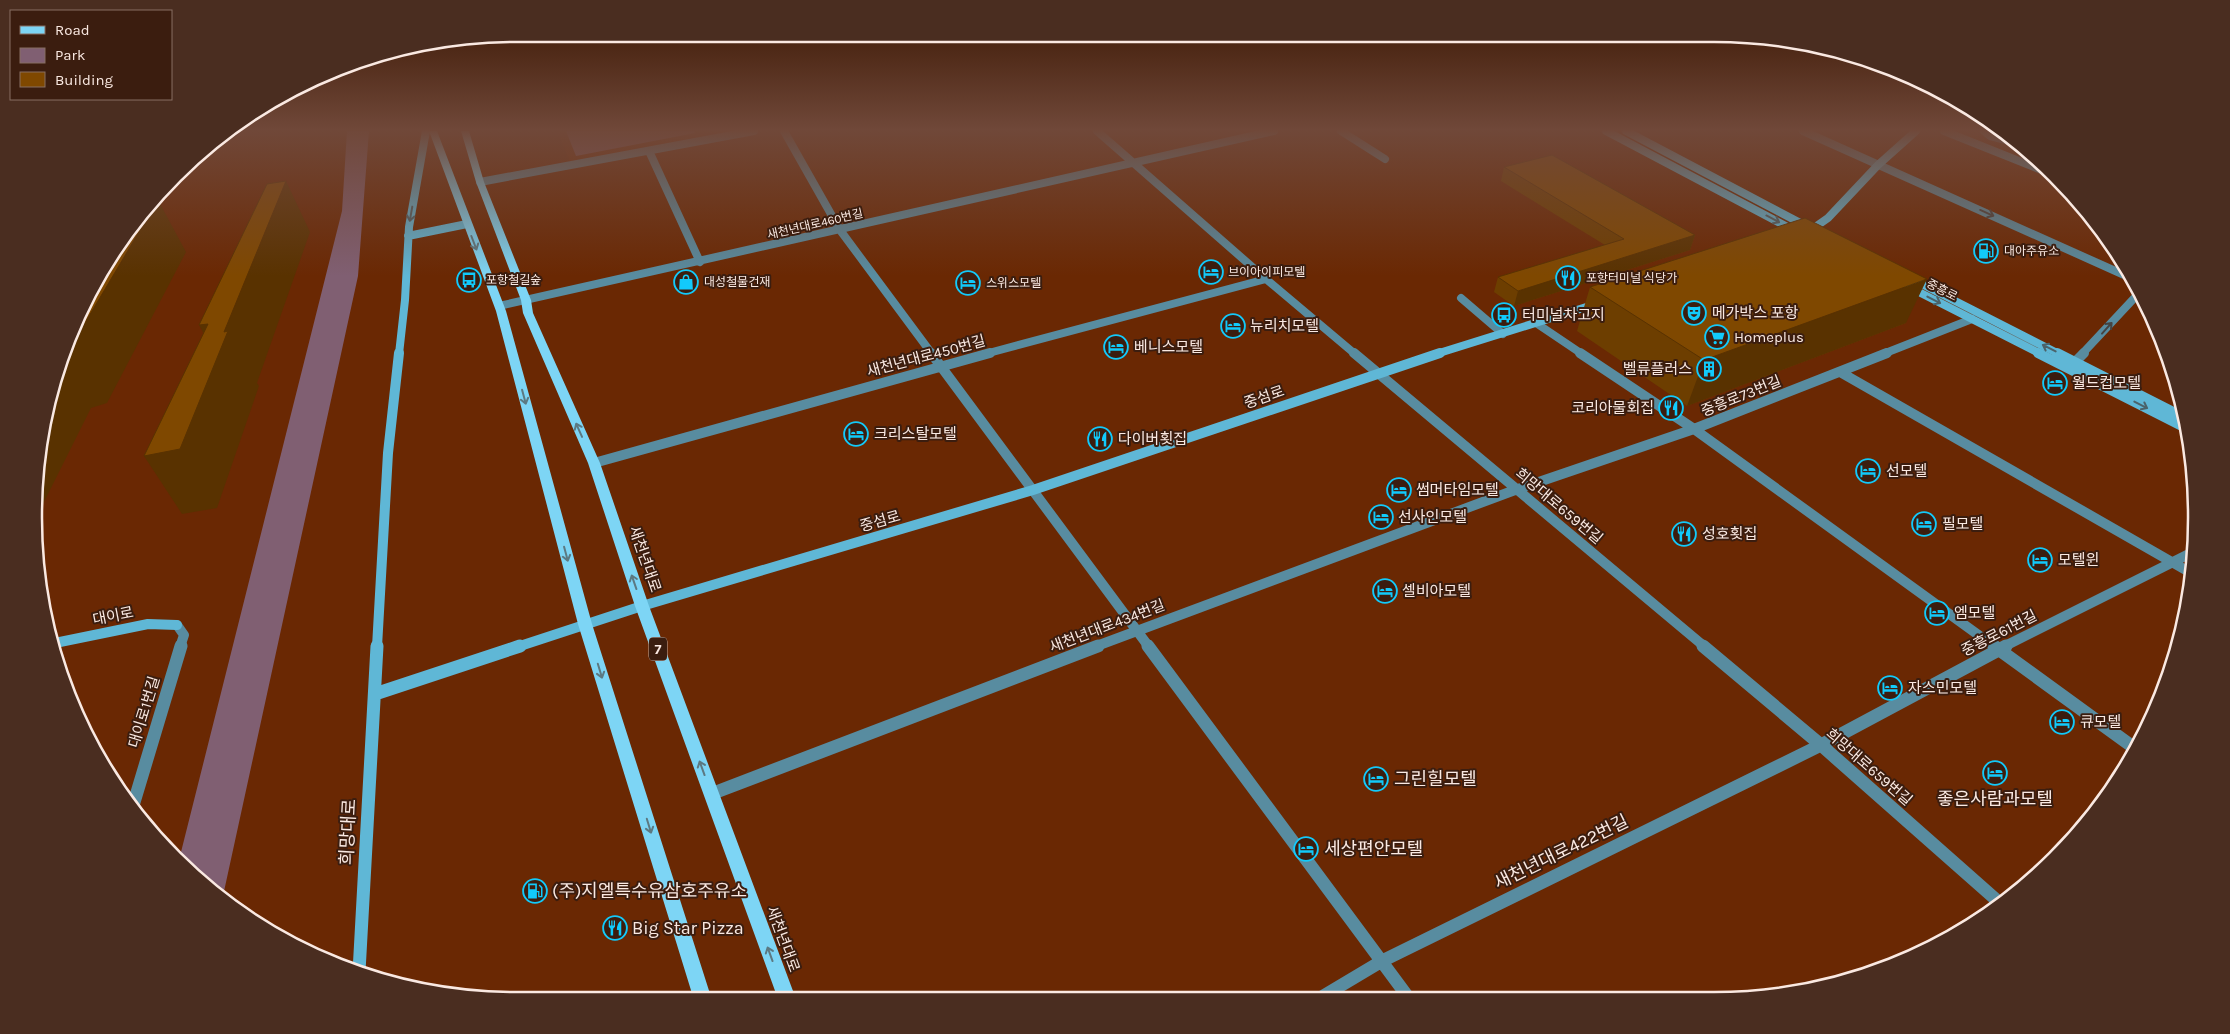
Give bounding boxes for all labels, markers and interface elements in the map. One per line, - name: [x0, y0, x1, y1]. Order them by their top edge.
- legend: [10, 10, 172, 100]
- text: Road: [55, 21, 90, 39]
- text: Park: [55, 46, 85, 64]
- text: Building: [55, 71, 113, 89]
- one-way arrow: [406, 205, 416, 221]
- street label: 새천년대로460번길: [766, 206, 864, 242]
- one-way arrow: [1979, 209, 1994, 219]
- one-way arrow: [1765, 215, 1780, 224]
- one-way arrow: [471, 235, 480, 250]
- fuel station icon: 대아주유소: [1973, 238, 1999, 264]
- place label: 대아주유소: [2004, 244, 2059, 258]
- hotel icon: 브이아이피모텔: [1198, 259, 1224, 285]
- place label: 브이아이피모텔: [1228, 265, 1305, 279]
- restaurant icon: 포항터미널 식당가: [1555, 265, 1581, 291]
- bus stop icon: 포항철길숲: [456, 267, 482, 293]
- shop icon: 대성철물건재: [673, 269, 699, 295]
- hotel icon: 스위스모텔: [955, 270, 981, 296]
- place label: 포항터미널 식당가: [1586, 271, 1677, 285]
- place label: 포항철길숲: [486, 273, 541, 287]
- place label: 대성철물건재: [704, 275, 770, 289]
- place label: 스위스모텔: [986, 276, 1041, 290]
- street label: 중흥로: [1924, 276, 1960, 304]
- one-way arrow: [1926, 296, 1941, 305]
- theatre icon: 메가박스 포항: [1681, 300, 1707, 326]
- bus stop icon: 터미널차고지: [1491, 302, 1517, 328]
- place label: 메가박스 포항: [1712, 304, 1799, 322]
- place label: 터미널차고지: [1522, 306, 1605, 324]
- hotel icon: 뉴리치모텔: [1220, 313, 1246, 339]
- place label: 뉴리치모텔: [1250, 317, 1319, 335]
- one-way arrow: [2101, 321, 2113, 334]
- supermarket icon: Homeplus: [1704, 324, 1730, 350]
- place label: Homeplus: [1734, 328, 1804, 346]
- street label: 새천년대로450번길: [865, 331, 987, 381]
- hotel icon: 베니스모텔: [1103, 334, 1129, 360]
- place label: 베니스모텔: [1134, 338, 1203, 356]
- one-way arrow: [2041, 343, 2056, 353]
- building icon: 벨류플러스: [1696, 356, 1722, 382]
- place label: 벨류플러스: [1623, 360, 1692, 378]
- hotel icon: 월드컵모텔: [2042, 370, 2068, 396]
- street label: 중흥로73번길: [1698, 372, 1784, 420]
- place label: 월드컵모텔: [2072, 374, 2141, 392]
- street label: 중섬로: [1241, 382, 1287, 412]
- one-way arrow: [520, 389, 529, 405]
- restaurant icon: 코리아물회집: [1658, 395, 1684, 421]
- place label: 코리아물회집: [1571, 399, 1654, 417]
- one-way arrow: [2133, 401, 2148, 410]
- hotel icon: 크리스탈모텔: [843, 421, 869, 447]
- one-way arrow: [574, 423, 584, 438]
- place label: 크리스탈모텔: [874, 425, 957, 443]
- restaurant icon: 다이버횟집: [1087, 426, 1113, 452]
- place label: 다이버횟집: [1118, 430, 1187, 448]
- hotel icon: 선모텔: [1855, 458, 1881, 484]
- place label: 선모텔: [1886, 462, 1927, 480]
- street label: 희망대로659번길: [1512, 464, 1606, 548]
- hotel icon: 썸머타임모텔: [1386, 477, 1412, 503]
- place label: 썸머타임모텔: [1416, 481, 1499, 499]
- hotel icon: 선사인모텔: [1368, 504, 1394, 530]
- street label: 중섬로: [858, 507, 902, 535]
- place label: 선사인모텔: [1398, 508, 1467, 526]
- hotel icon: 필모텔: [1911, 511, 1937, 537]
- place label: 필모텔: [1942, 515, 1983, 533]
- restaurant icon: 성호횟집: [1671, 521, 1697, 547]
- street label: 새천년대로: [625, 523, 665, 595]
- place label: 성호횟집: [1702, 525, 1757, 543]
- one-way arrow: [562, 546, 571, 562]
- hotel icon: 모텔윈: [2027, 547, 2053, 573]
- place label: 모텔윈: [2058, 551, 2099, 569]
- one-way arrow: [629, 575, 639, 591]
- hotel icon: 셀비아모텔: [1372, 578, 1398, 604]
- place label: 셀비아모텔: [1402, 582, 1471, 600]
- street label: 새천년대로434번길: [1047, 596, 1167, 656]
- hotel icon: 엠모텔: [1924, 600, 1950, 626]
- street label: 대이로: [91, 603, 135, 629]
- place label: 엠모텔: [1954, 604, 1995, 622]
- street label: 중흥로61번길: [1958, 606, 2040, 660]
- road number: 7: [649, 638, 667, 661]
- one-way arrow: [596, 662, 605, 678]
- street label: 대이로1번길: [125, 674, 163, 750]
- hotel icon: 자스민모텔: [1877, 675, 1903, 701]
- place label: 자스민모텔: [1908, 679, 1977, 697]
- hotel icon: 큐모텔: [2049, 709, 2075, 735]
- place label: 큐모텔: [2080, 713, 2121, 731]
- street label: 희망대로659번길: [1822, 725, 1916, 809]
- hotel icon: 좋은사람과모텔: [1982, 760, 2008, 786]
- one-way arrow: [697, 761, 706, 776]
- hotel icon: 그린힐모텔: [1363, 766, 1389, 792]
- place label: 그린힐모텔: [1394, 768, 1477, 790]
- place label: 좋은사람과모텔: [1937, 788, 2053, 810]
- street label: 희망대로: [335, 798, 361, 866]
- street label: 새천년대로422번길: [1490, 810, 1632, 894]
- one-way arrow: [644, 818, 654, 834]
- hotel icon: 세상편안모텔: [1293, 836, 1319, 862]
- place label: 세상편안모텔: [1324, 838, 1423, 860]
- fuel station icon: (주)지엘특수유삼호주유소: [522, 878, 548, 904]
- place label: (주)지엘특수유삼호주유소: [552, 880, 747, 902]
- street label: 새천년대로: [763, 903, 803, 975]
- restaurant icon: Big Star Pizza: [602, 915, 628, 941]
- place label: Big Star Pizza: [632, 917, 744, 939]
- one-way arrow: [765, 946, 774, 962]

